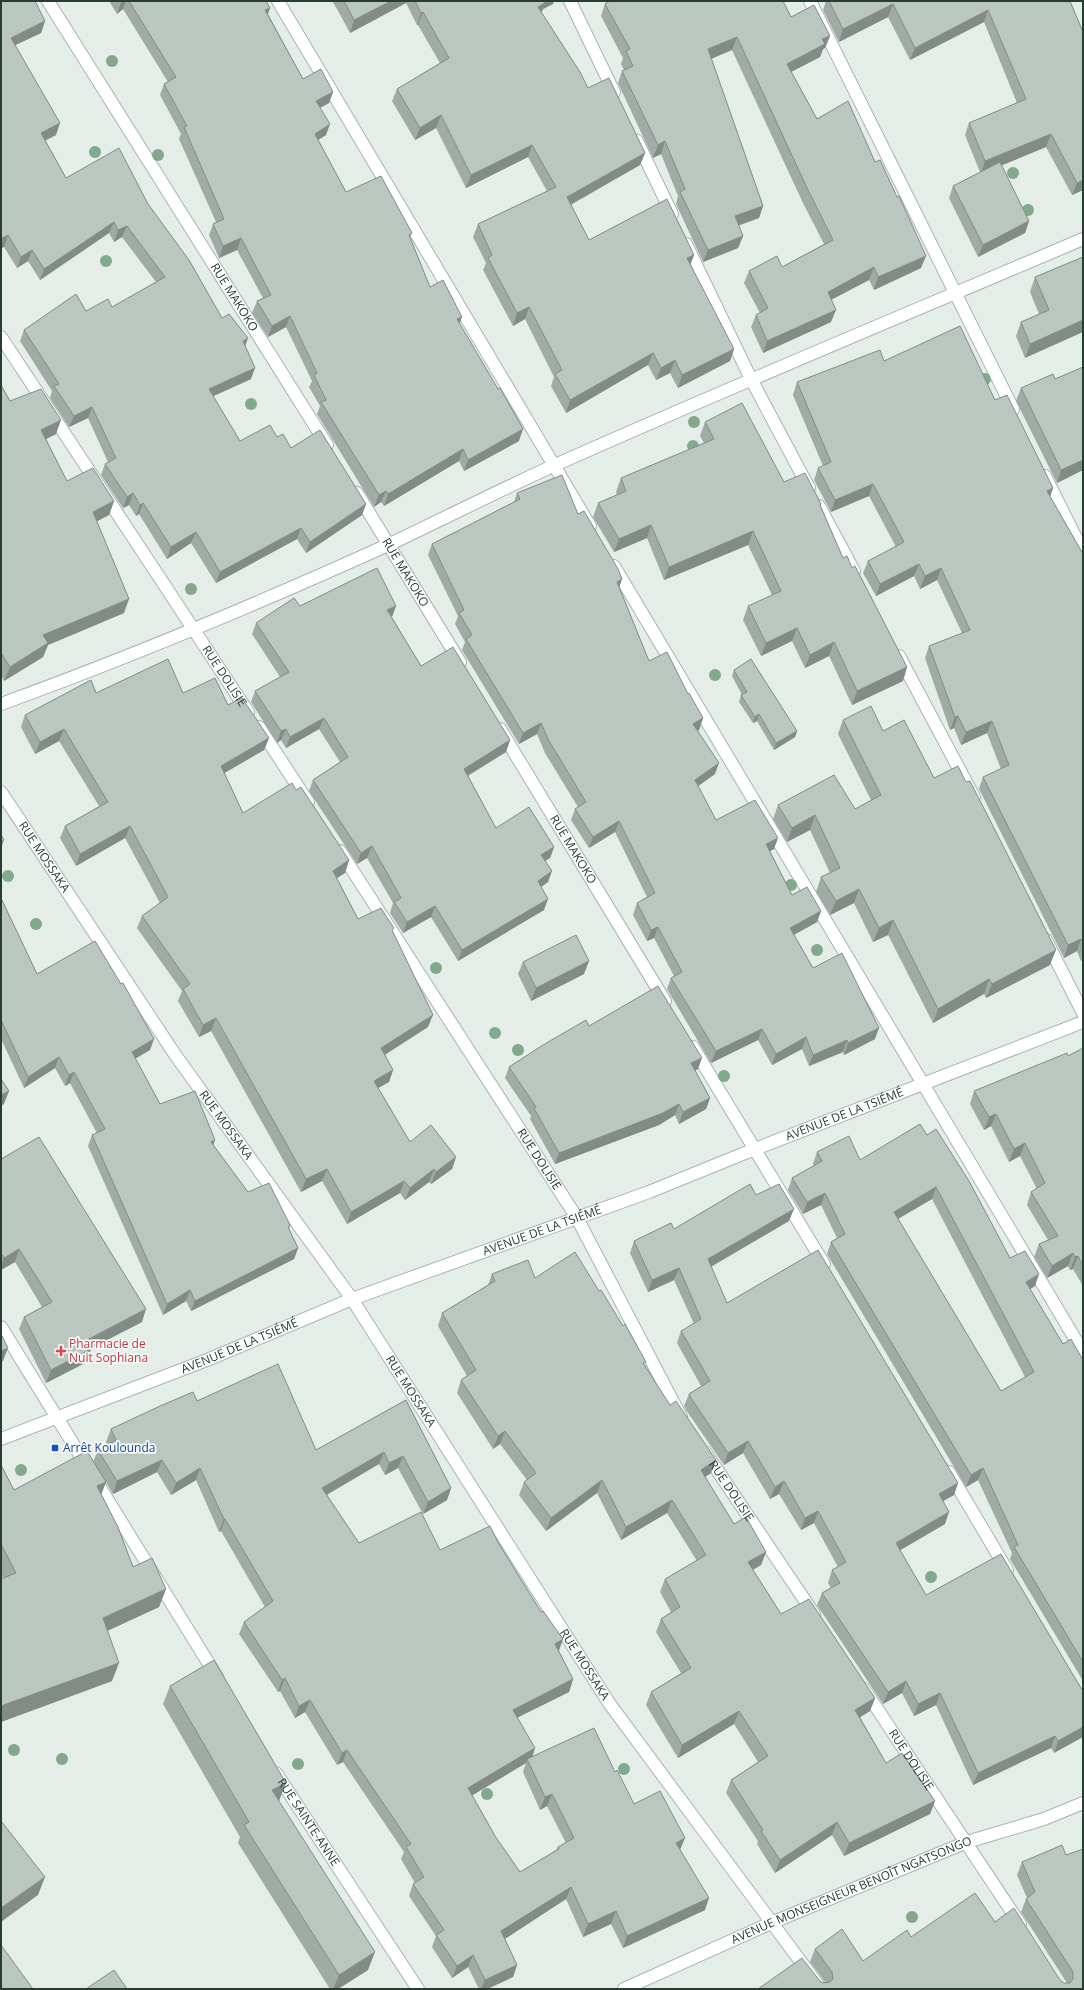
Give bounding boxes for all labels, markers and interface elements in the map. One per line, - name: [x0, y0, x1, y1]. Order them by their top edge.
- street label: RUE MAKOKO: [207, 260, 263, 335]
- street label: RUE MAKOKO: [378, 535, 433, 610]
- street label: RUE DOLISIE: [198, 642, 251, 710]
- street label: RUE MAKOKO: [546, 812, 601, 887]
- street label: RUE MOSSAKA: [15, 818, 74, 896]
- street label: AVENUE DE LA TSIÉMÉ: [783, 1083, 906, 1144]
- street label: RUE MOSSAKA: [196, 1087, 258, 1163]
- street label: RUE DOLISIE: [513, 1125, 566, 1193]
- street label: AVENUE DE LA TSIÉMÉ: [480, 1201, 604, 1259]
- street label: AVENUE DE LA TSIÉMÉ: [178, 1314, 300, 1377]
- place label: Pharmacie de Nuit Sophiana: [69, 1335, 148, 1366]
- marker: Pharmacie de Nuit Sophiana: [56, 1346, 66, 1356]
- street label: RUE MOSSAKA: [382, 1352, 440, 1430]
- place label: Arrêt Koulounda: [63, 1439, 155, 1456]
- marker: Arrêt Koulounda: [50, 1443, 60, 1453]
- street label: RUE DOLISIE: [705, 1457, 758, 1525]
- street label: RUE MOSSAKA: [556, 1625, 614, 1704]
- street label: RUE DOLISIE: [885, 1726, 938, 1794]
- street label: RUE SAINTE-ANNE: [274, 1775, 344, 1869]
- street label: AVENUE MONSEIGNEUR BENOÎT NGATSONGO: [728, 1832, 974, 1948]

